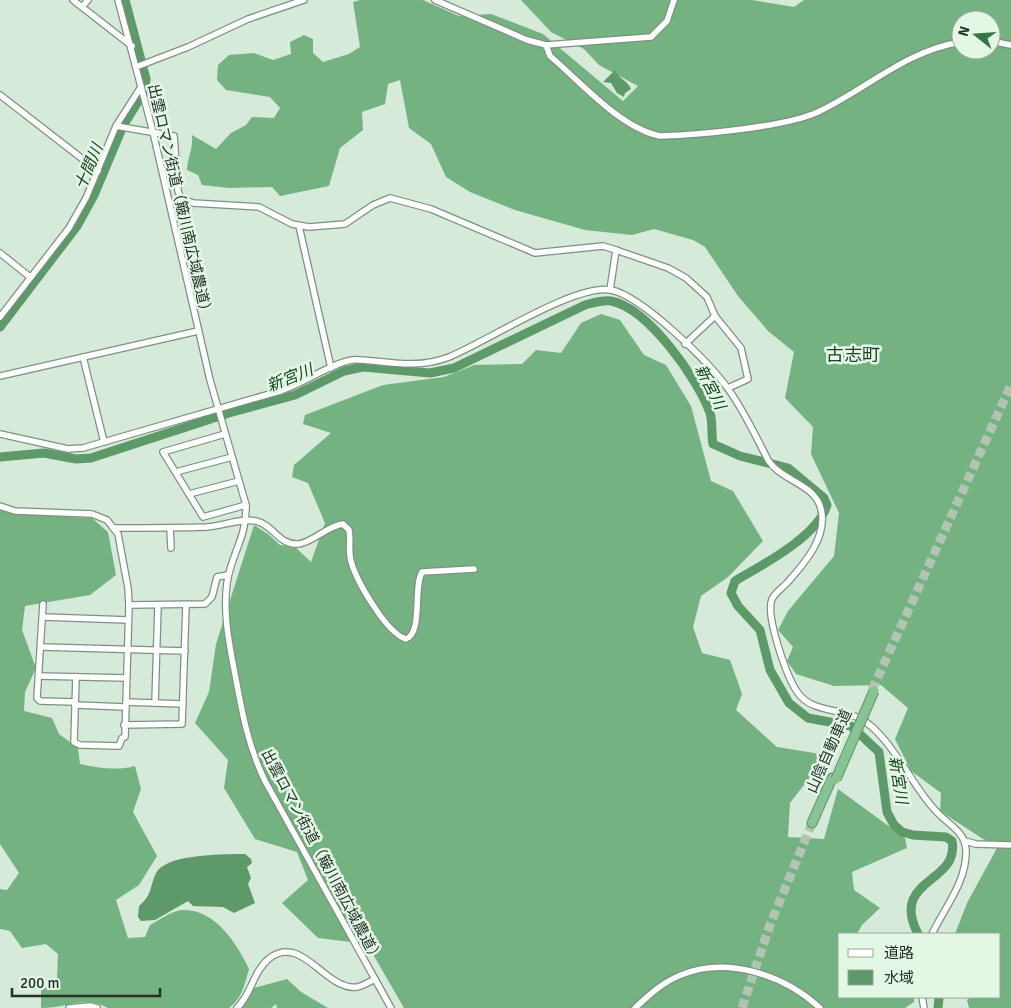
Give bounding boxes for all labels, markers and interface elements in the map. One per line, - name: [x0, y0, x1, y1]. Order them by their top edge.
- north arrow: [951, 10, 1001, 60]
- text: N: [954, 24, 974, 38]
- street label: 出雲ロマン街道（簸川南広域農道）: [144, 82, 216, 320]
- water label: 十間川: [70, 139, 108, 193]
- district label: 古志町: [826, 344, 880, 366]
- water label: 新宮川: [264, 359, 318, 396]
- water label: 新宮川: [690, 361, 731, 415]
- street label: 山陰自動車道: [802, 706, 856, 796]
- street label: 出雲ロマン街道（簸川南広域農道）: [258, 746, 386, 966]
- water label: 新宮川: [884, 755, 912, 807]
- legend: [838, 933, 1001, 998]
- text: 道路: [884, 944, 914, 962]
- scale bar: [12, 966, 160, 998]
- text: 水域: [884, 969, 914, 987]
- text: 200 m: [20, 974, 60, 992]

